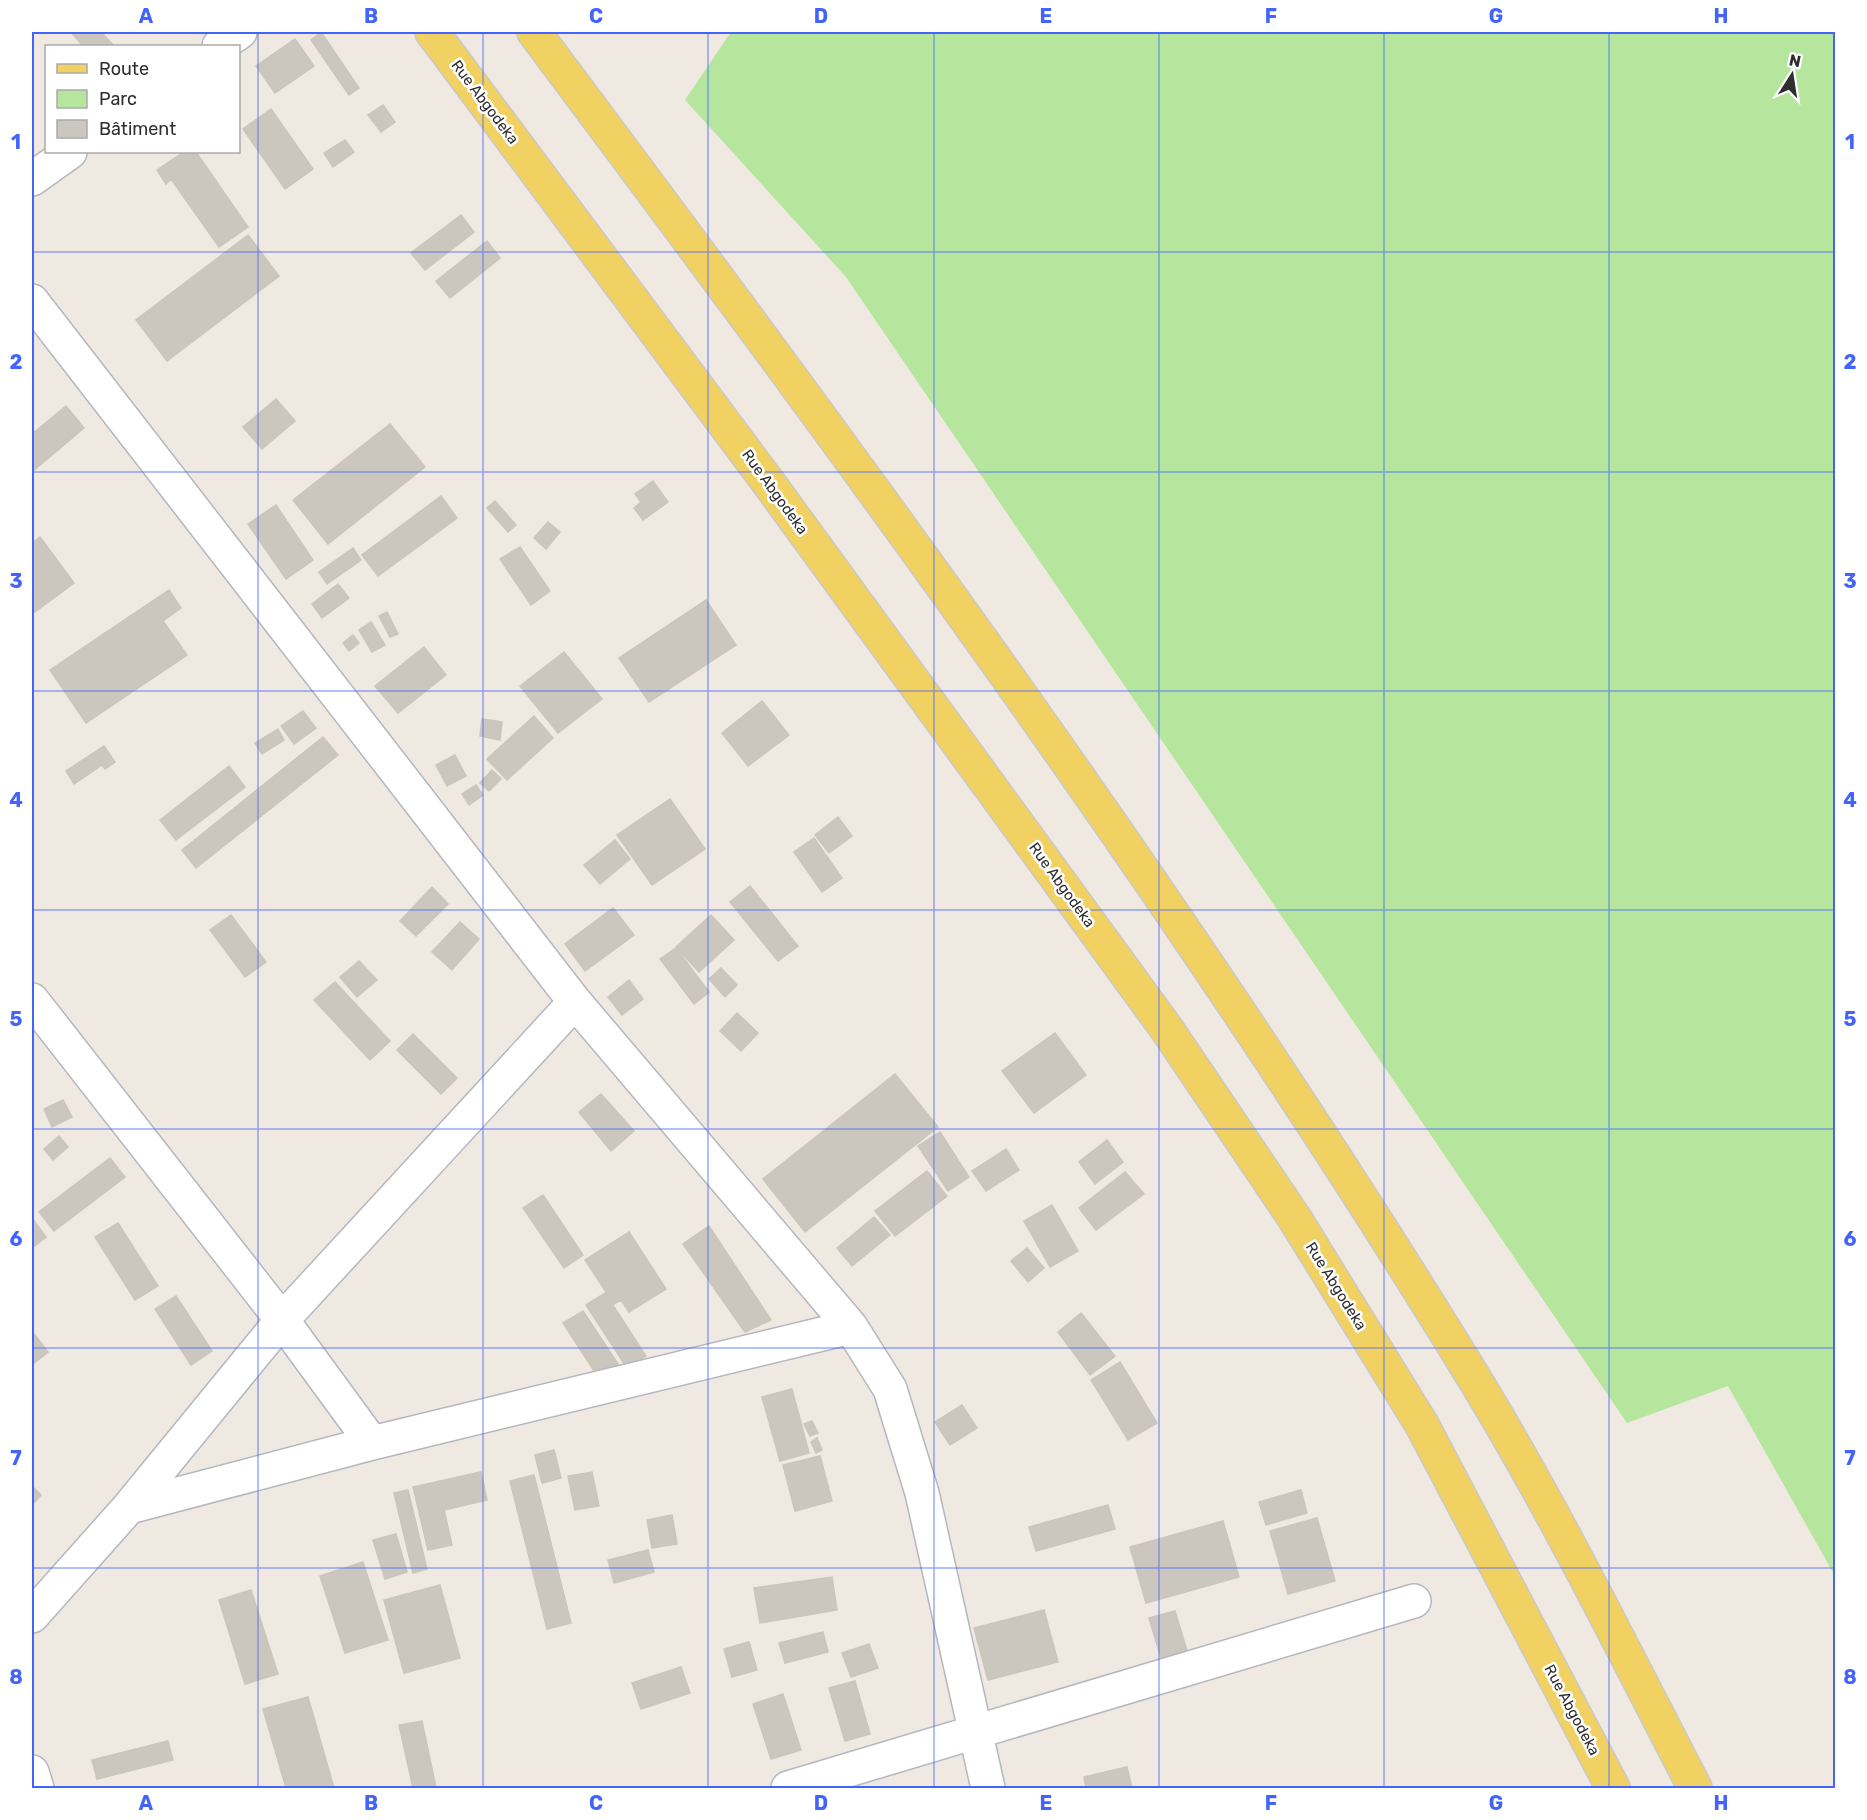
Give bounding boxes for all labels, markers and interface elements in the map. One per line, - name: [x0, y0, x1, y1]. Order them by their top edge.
- text: A: [139, 4, 154, 28]
- text: B: [364, 4, 378, 28]
- text: C: [589, 4, 603, 28]
- text: D: [814, 4, 828, 28]
- text: E: [1040, 4, 1052, 28]
- text: F: [1265, 4, 1277, 28]
- text: G: [1489, 4, 1503, 28]
- text: H: [1714, 4, 1728, 28]
- legend: [45, 45, 240, 153]
- north arrow: [1762, 45, 1822, 105]
- text: N: [1787, 50, 1803, 71]
- street label: Rue Abgodeka: [448, 57, 522, 147]
- text: Route: [99, 58, 149, 80]
- text: Parc: [99, 88, 137, 110]
- text: Bâtiment: [99, 118, 176, 140]
- text: 1: [11, 130, 21, 154]
- text: 1: [1845, 130, 1855, 154]
- text: 2: [10, 350, 23, 374]
- text: 2: [1844, 350, 1857, 374]
- street label: Rue Abgodeka: [738, 446, 812, 538]
- text: 3: [9, 569, 23, 593]
- text: 3: [1843, 569, 1857, 593]
- text: 4: [9, 788, 23, 812]
- text: 4: [1843, 788, 1857, 812]
- street label: Rue Abgodeka: [1025, 839, 1099, 931]
- text: 5: [10, 1007, 23, 1031]
- text: 5: [1844, 1007, 1857, 1031]
- text: 6: [9, 1227, 23, 1251]
- text: 6: [1843, 1227, 1857, 1251]
- street label: Rue Abgodeka: [1302, 1239, 1370, 1333]
- text: 7: [10, 1446, 22, 1470]
- text: 7: [1844, 1446, 1856, 1470]
- street label: Rue Abgodeka: [1541, 1662, 1603, 1758]
- text: 8: [9, 1665, 23, 1689]
- text: 8: [1843, 1665, 1857, 1689]
- text: A: [139, 1791, 154, 1815]
- text: B: [364, 1791, 378, 1815]
- text: C: [589, 1791, 603, 1815]
- text: D: [814, 1791, 828, 1815]
- text: E: [1040, 1791, 1052, 1815]
- text: F: [1265, 1791, 1277, 1815]
- text: G: [1489, 1791, 1503, 1815]
- text: H: [1714, 1791, 1728, 1815]

